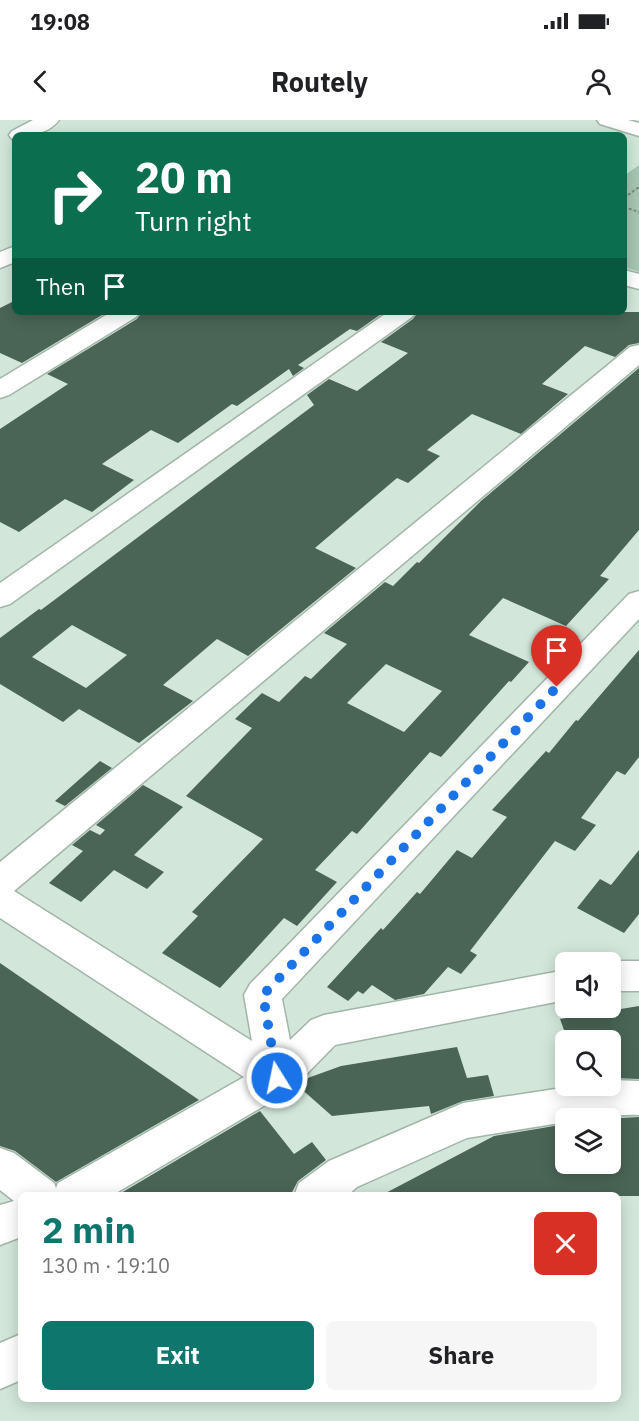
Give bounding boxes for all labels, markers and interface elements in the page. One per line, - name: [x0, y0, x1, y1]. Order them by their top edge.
- text: 19:08: [30, 7, 90, 36]
- text: Routely: [271, 64, 368, 99]
- icon: back: [24, 65, 57, 98]
- icon: person: [582, 65, 615, 98]
- text: 20 m: [135, 150, 233, 205]
- icon: right: [36, 156, 114, 234]
- text: Turn right: [135, 203, 252, 238]
- icon: arrive: [98, 270, 131, 303]
- text: Then: [36, 272, 86, 301]
- pin: [531, 625, 582, 687]
- icon: arrive: [540, 634, 573, 667]
- map controls: [555, 952, 621, 1174]
- button: sound: [555, 952, 621, 1018]
- button: search: [555, 1030, 621, 1096]
- position arrow: [245, 1046, 309, 1110]
- button: layers: [555, 1108, 621, 1174]
- text: 2 min: [42, 1206, 136, 1253]
- button: close: [534, 1212, 597, 1275]
- text: 130 m · 19:10: [42, 1252, 170, 1279]
- button: Exit: [42, 1321, 314, 1390]
- button: Share: [326, 1321, 597, 1390]

